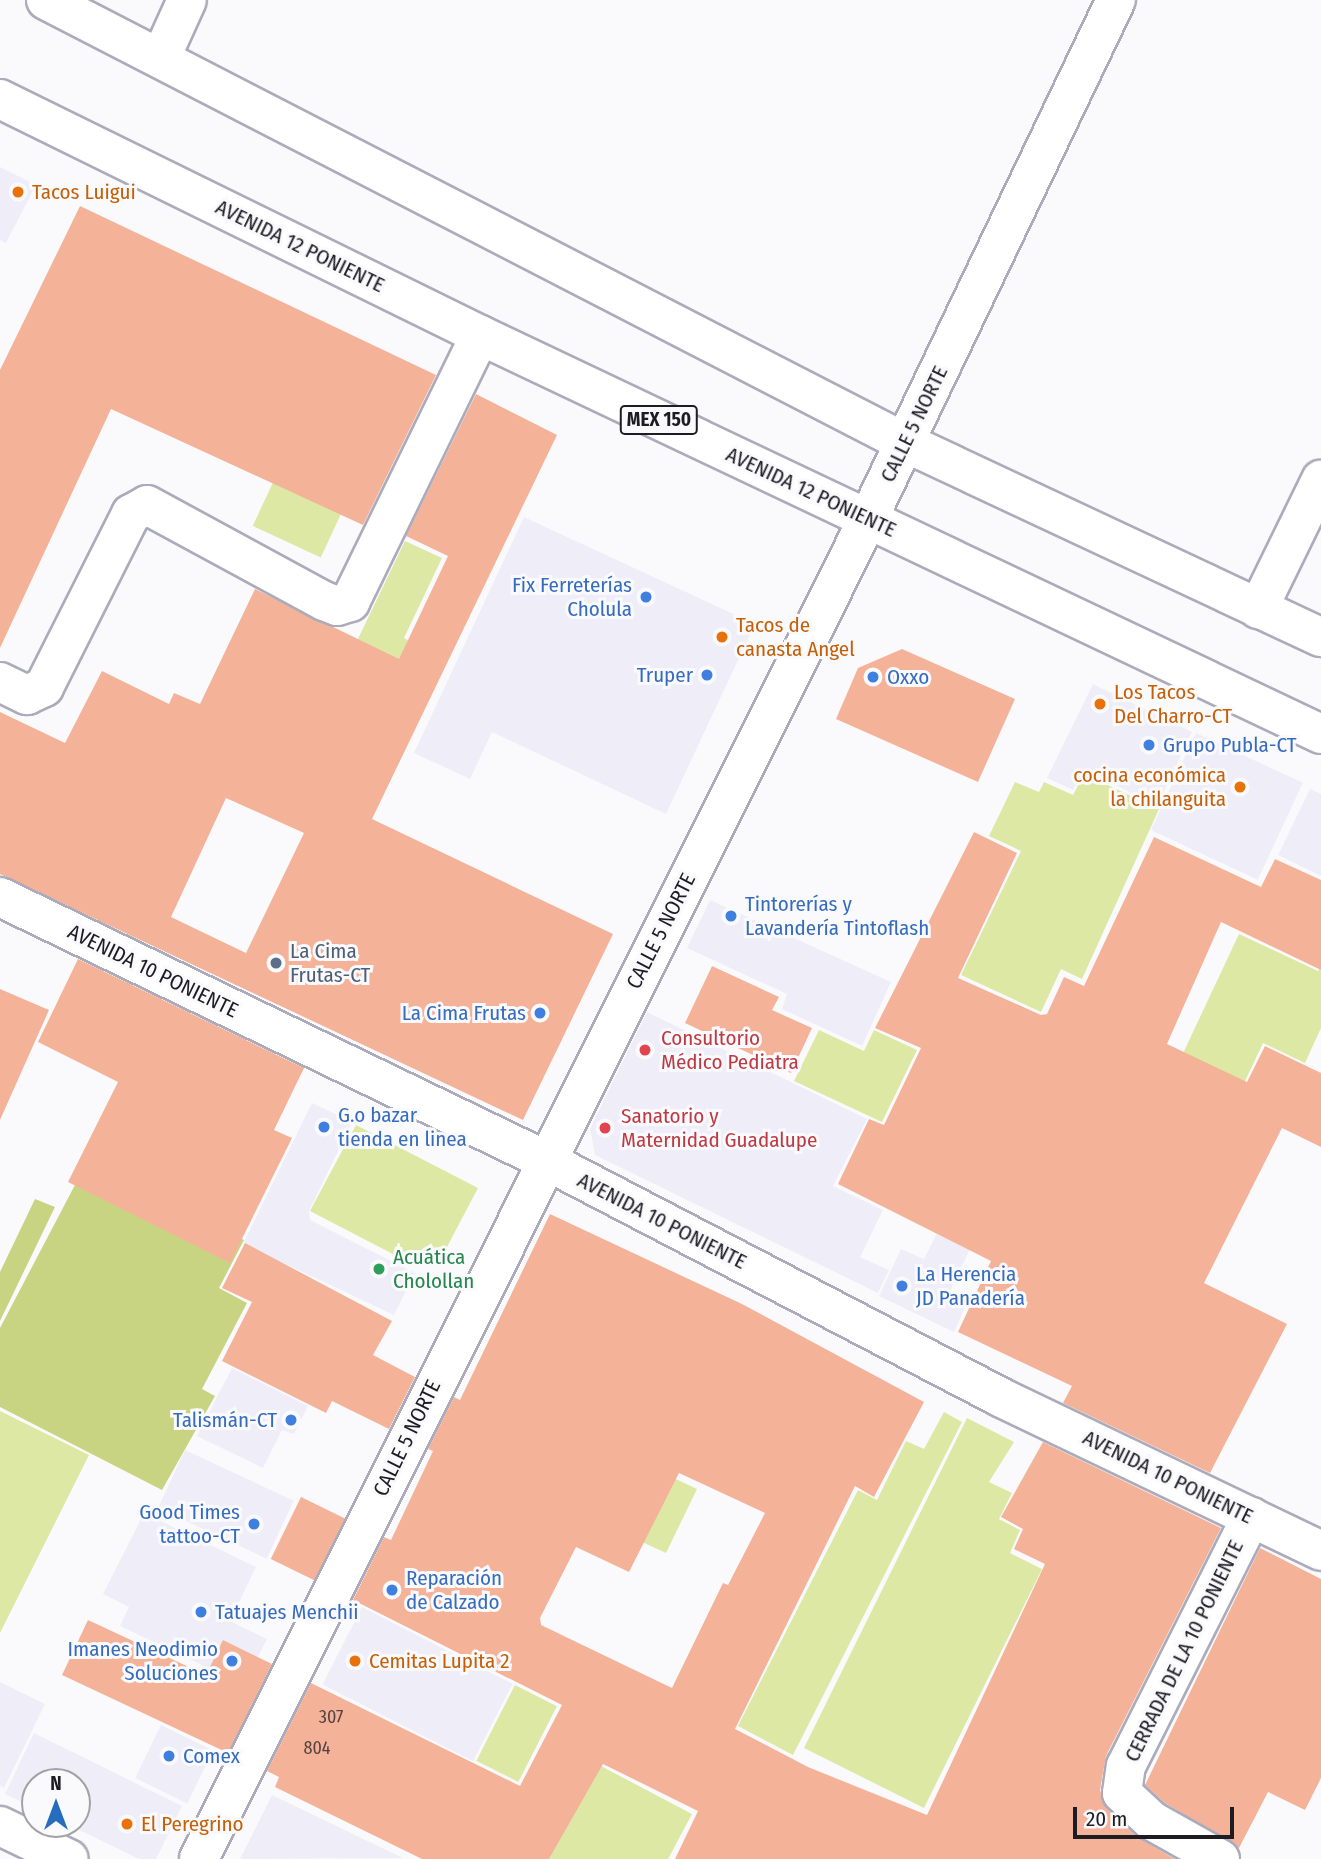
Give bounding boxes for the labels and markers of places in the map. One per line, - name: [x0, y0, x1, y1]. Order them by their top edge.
- place label: Tacos Luigui: [32, 179, 136, 205]
- marker: Tacos Luigui: [10, 184, 26, 200]
- place label: Fix Ferreterías Cholula: [512, 572, 632, 622]
- marker: Fix Ferreterías Cholula: [638, 589, 654, 605]
- place label: Tacos de canasta Angel: [736, 612, 855, 662]
- marker: Tacos de canasta Angel: [714, 629, 730, 645]
- place label: Truper: [637, 662, 693, 688]
- place label: Oxxo: [887, 664, 929, 690]
- marker: Truper: [699, 667, 715, 683]
- marker: Oxxo: [865, 669, 881, 685]
- place label: Los Tacos Del Charro-CT: [1114, 679, 1232, 729]
- marker: Los Tacos Del Charro-CT: [1092, 696, 1108, 712]
- place label: Grupo Publa-CT: [1163, 732, 1297, 758]
- marker: Grupo Publa-CT: [1141, 737, 1157, 753]
- place label: cocina económica la chilanguita: [1073, 762, 1226, 812]
- marker: cocina económica la chilanguita: [1232, 779, 1248, 795]
- place label: Tintorerías y Lavandería Tintoflash: [745, 891, 929, 941]
- marker: Tintorerías y Lavandería Tintoflash: [723, 908, 739, 924]
- place label: La Cima Frutas-CT: [290, 938, 370, 988]
- marker: La Cima Frutas-CT: [268, 955, 284, 971]
- place label: La Cima Frutas: [402, 1000, 526, 1026]
- marker: La Cima Frutas: [532, 1005, 548, 1021]
- place label: Consultorio Médico Pediatra: [661, 1025, 799, 1075]
- marker: Consultorio Médico Pediatra: [635, 1040, 655, 1060]
- place label: G.o bazar tienda en linea: [338, 1102, 467, 1152]
- place label: Sanatorio y Maternidad Guadalupe: [621, 1103, 817, 1153]
- marker: Sanatorio y Maternidad Guadalupe: [595, 1118, 615, 1138]
- marker: G.o bazar tienda en linea: [316, 1119, 332, 1135]
- place label: Acuática Cholollan: [393, 1244, 474, 1294]
- marker: Acuática Cholollan: [371, 1261, 387, 1277]
- place label: La Herencia JD Panadería: [916, 1261, 1025, 1311]
- marker: La Herencia JD Panadería: [894, 1278, 910, 1294]
- place label: Talismán-CT: [173, 1407, 277, 1433]
- marker: Talismán-CT: [283, 1412, 299, 1428]
- place label: Good Times tattoo-CT: [139, 1499, 240, 1549]
- marker: Good Times tattoo-CT: [246, 1516, 262, 1532]
- place label: Reparación de Calzado: [406, 1565, 502, 1615]
- marker: Reparación de Calzado: [384, 1582, 400, 1598]
- place label: Tatuajes Menchii: [215, 1599, 358, 1625]
- marker: Tatuajes Menchii: [193, 1604, 209, 1620]
- place label: Imanes Neodimio Soluciones: [68, 1636, 218, 1686]
- place label: Cemitas Lupita 2: [369, 1648, 509, 1674]
- marker: Imanes Neodimio Soluciones: [224, 1653, 240, 1669]
- marker: Cemitas Lupita 2: [347, 1653, 363, 1669]
- place label: Comex: [183, 1743, 240, 1769]
- marker: Comex: [161, 1748, 177, 1764]
- place label: El Peregrino: [141, 1811, 244, 1837]
- marker: El Peregrino: [119, 1816, 135, 1832]

